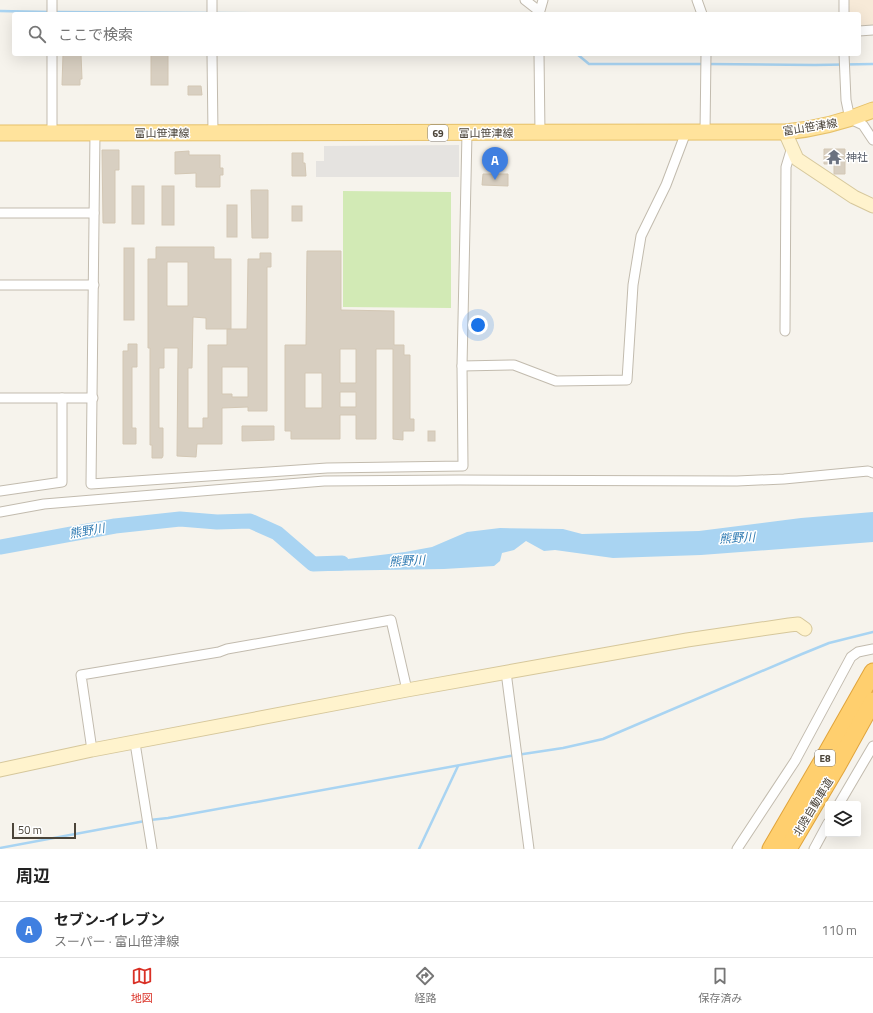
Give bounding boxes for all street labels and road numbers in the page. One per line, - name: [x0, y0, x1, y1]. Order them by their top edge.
- street label: 富山笹津線: [782, 115, 838, 139]
- street label: 富山笹津線: [135, 125, 190, 141]
- road number: 69: [428, 125, 448, 141]
- street label: 富山笹津線: [459, 125, 514, 141]
- road number: E8: [815, 750, 835, 766]
- street label: 北陸自動車道: [789, 775, 837, 839]

